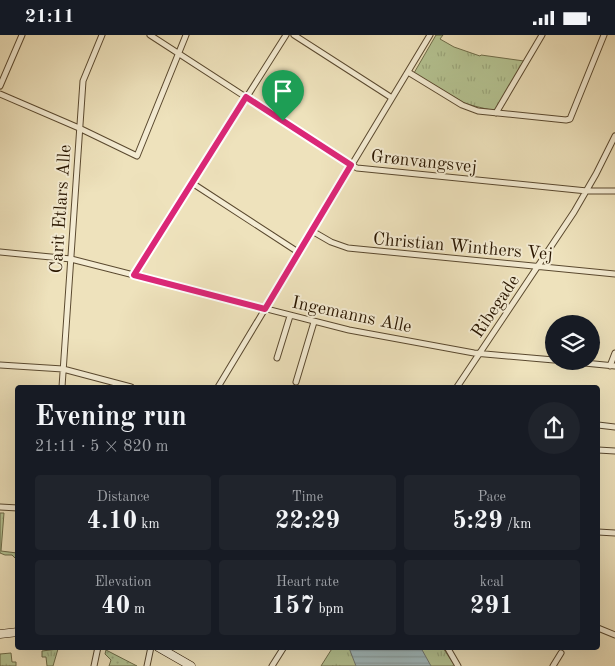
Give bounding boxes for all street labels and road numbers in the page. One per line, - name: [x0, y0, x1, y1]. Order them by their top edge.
- street label: Carit Etlars Alle: [48, 144, 74, 274]
- street label: Grønvangsvej: [370, 147, 478, 177]
- street label: Christian Winthers Vej: [372, 230, 554, 264]
- street label: Ribegade: [468, 272, 523, 341]
- street label: Ingemanns Alle: [290, 293, 413, 336]

